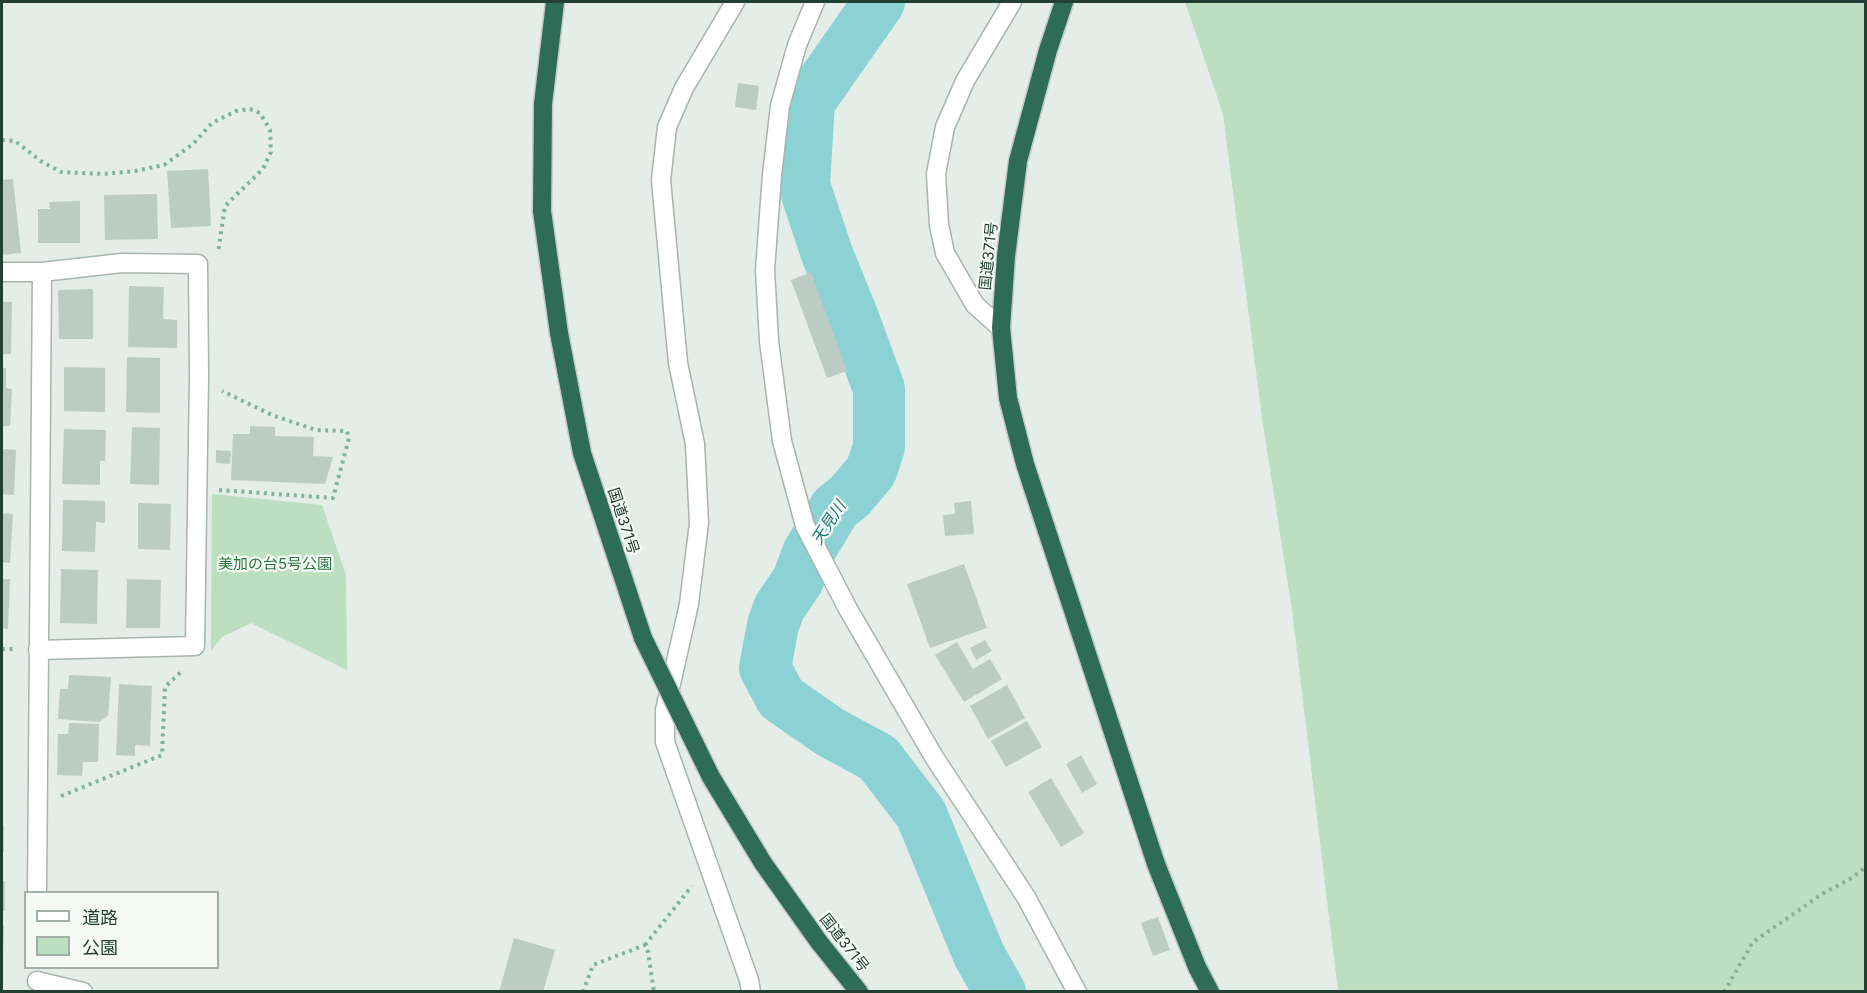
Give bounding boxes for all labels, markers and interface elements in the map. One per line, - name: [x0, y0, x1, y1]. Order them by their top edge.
- street label: 国道371号: [976, 221, 1002, 291]
- street label: 国道371号: [604, 485, 642, 557]
- water label: 天見川: [808, 498, 850, 548]
- park label: 美加の台5号公園: [218, 555, 332, 573]
- legend: [24, 891, 219, 969]
- text: 道路: [82, 907, 118, 928]
- street label: 国道371号: [816, 910, 872, 976]
- text: 公園: [82, 937, 118, 958]

